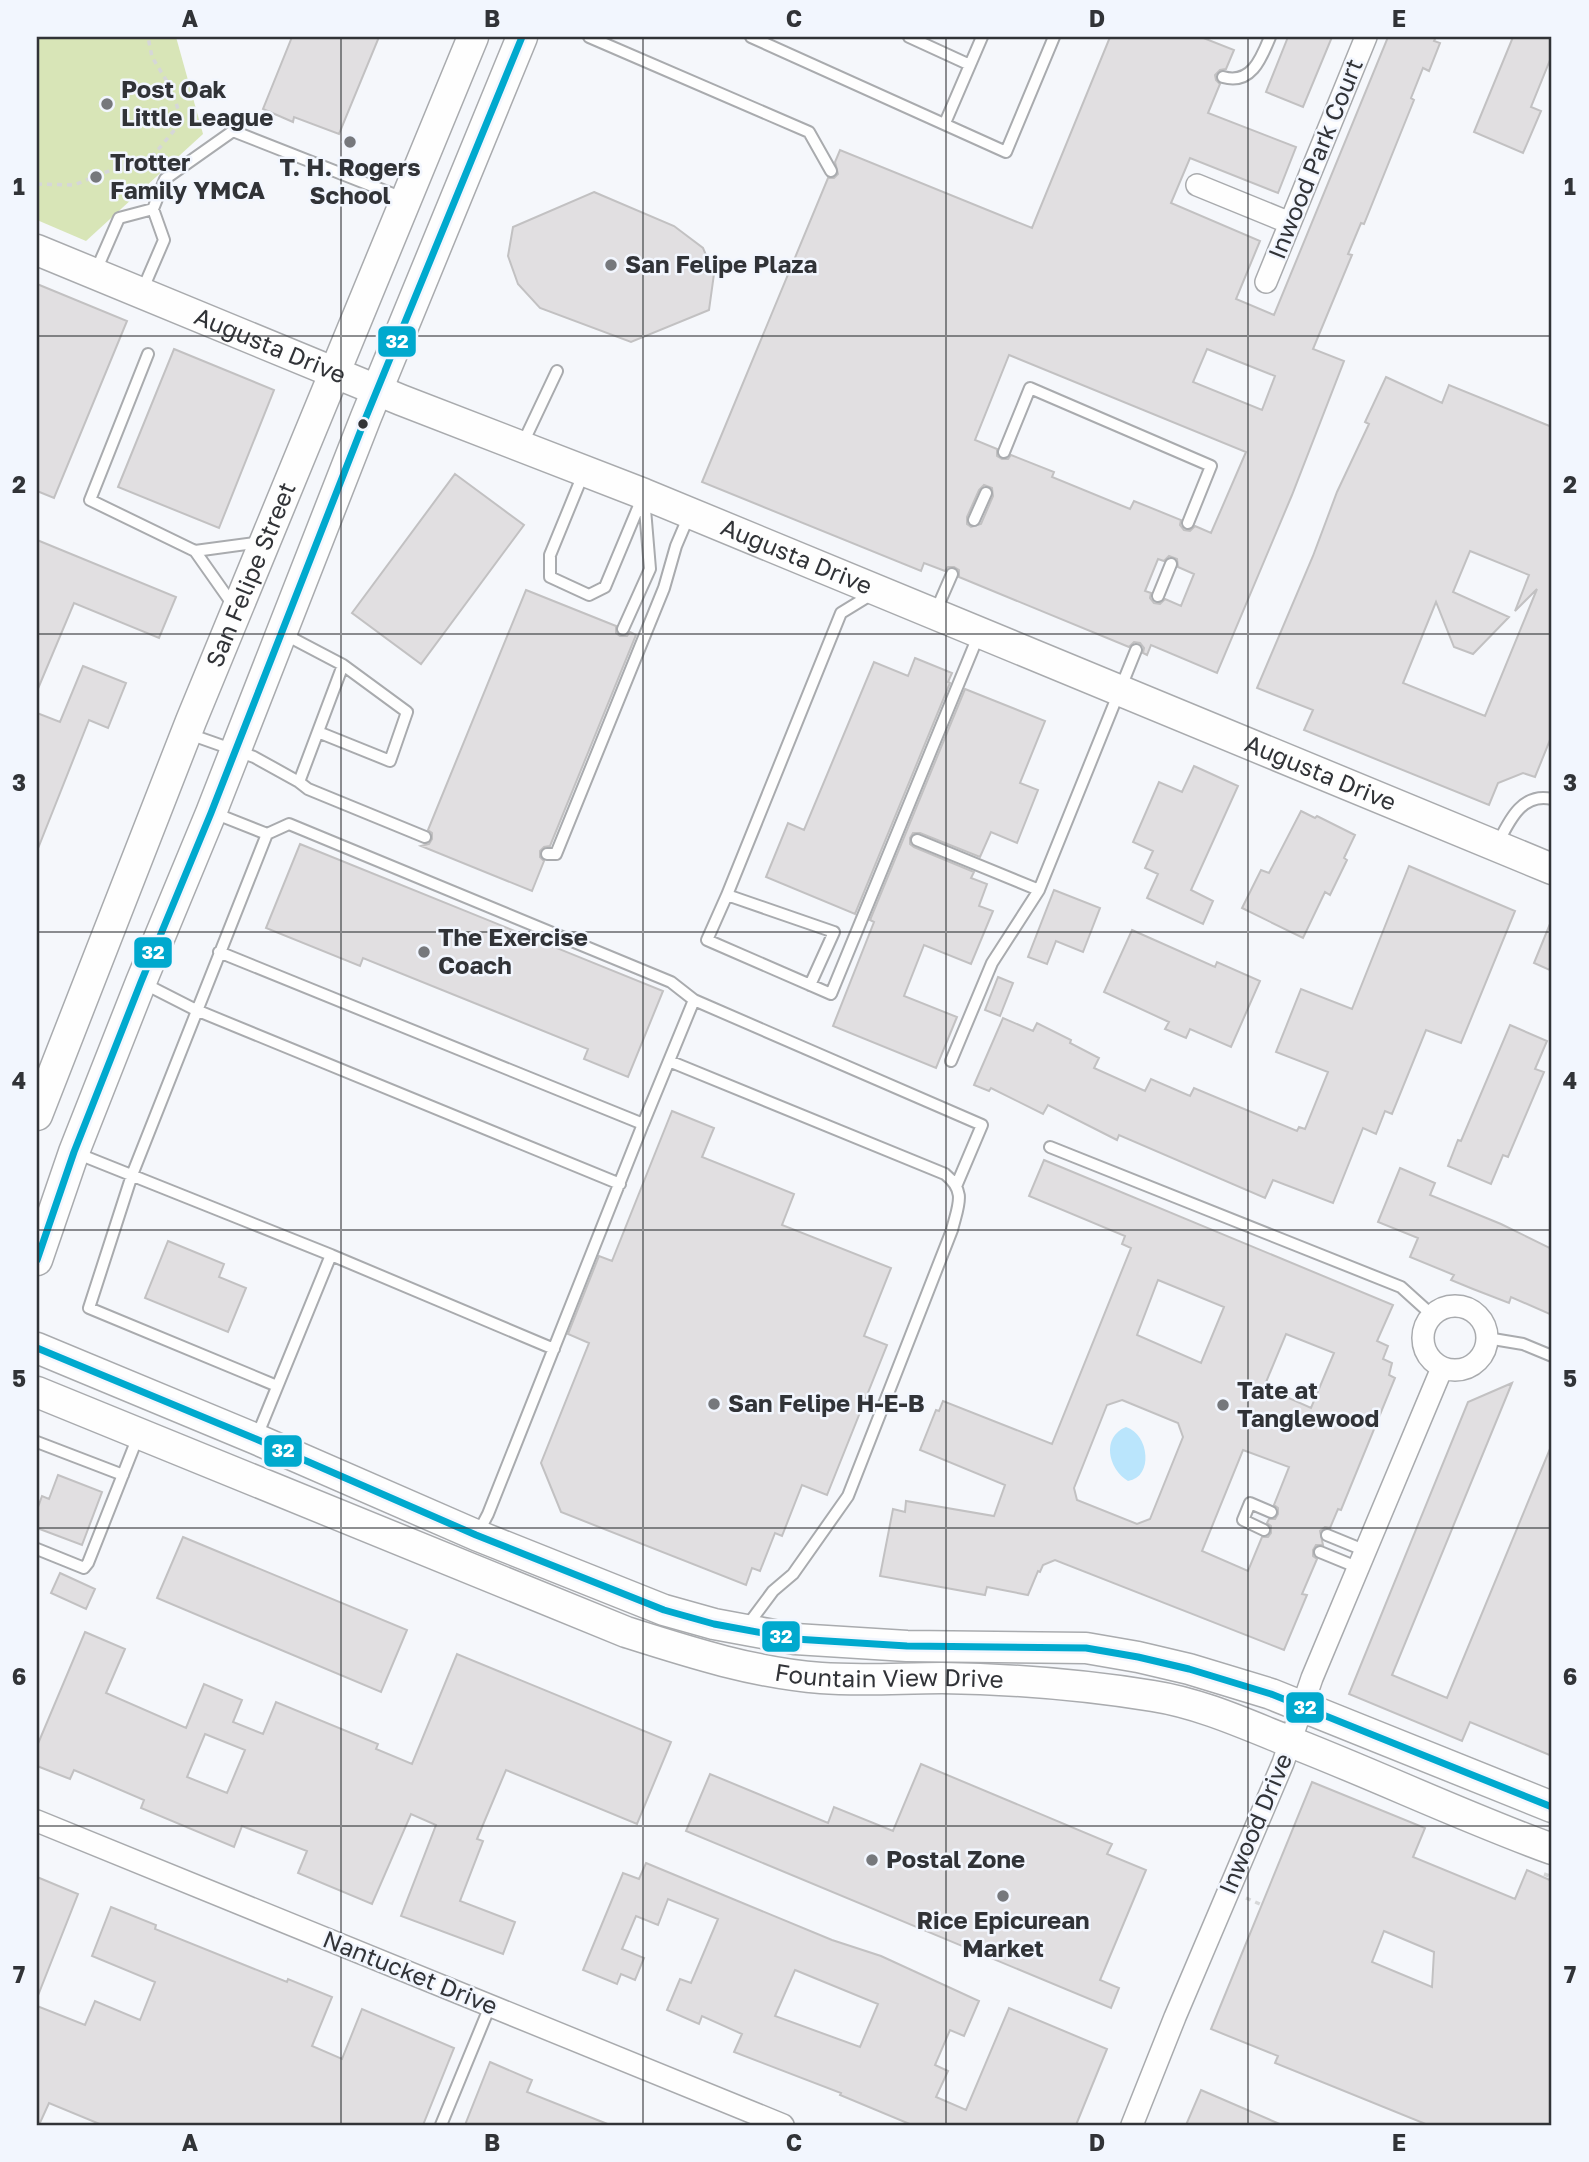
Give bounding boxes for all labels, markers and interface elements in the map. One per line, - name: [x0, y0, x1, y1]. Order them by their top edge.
- text: A: [182, 4, 199, 32]
- text: B: [484, 4, 500, 32]
- text: C: [786, 4, 802, 32]
- text: D: [1089, 4, 1105, 32]
- text: E: [1392, 4, 1406, 32]
- street label: Inwood Park Court: [1261, 54, 1368, 263]
- place label: Post Oak Little League: [121, 74, 273, 131]
- marker: Post Oak Little League: [99, 96, 115, 112]
- marker: T. H. Rogers School: [342, 134, 358, 150]
- place label: Trotter Family YMCA: [110, 147, 265, 204]
- place label: T. H. Rogers School: [279, 152, 421, 209]
- marker: Trotter Family YMCA: [88, 169, 104, 185]
- text: 1: [13, 172, 25, 200]
- text: 1: [1564, 172, 1576, 200]
- place label: San Felipe Plaza: [625, 249, 818, 278]
- marker: San Felipe Plaza: [603, 257, 619, 273]
- street label: Augusta Drive: [191, 301, 350, 389]
- line badge: 32: [377, 325, 417, 358]
- text: 32: [385, 329, 409, 352]
- unlabelled marker: [356, 417, 370, 431]
- text: 2: [12, 470, 26, 498]
- text: 2: [1563, 470, 1577, 498]
- street label: San Felipe Street: [199, 478, 301, 671]
- street label: Augusta Drive: [717, 511, 877, 600]
- street label: Augusta Drive: [1241, 728, 1401, 816]
- text: 3: [12, 768, 26, 796]
- text: 3: [1563, 768, 1577, 796]
- place label: The Exercise Coach: [438, 922, 588, 979]
- line badge: 32: [133, 936, 173, 969]
- text: 32: [141, 940, 165, 963]
- marker: The Exercise Coach: [416, 944, 432, 960]
- text: 4: [12, 1066, 26, 1094]
- text: 4: [1563, 1066, 1577, 1094]
- text: 5: [12, 1364, 26, 1392]
- text: 5: [1563, 1364, 1577, 1392]
- place label: Tate at Tanglewood: [1237, 1375, 1379, 1432]
- place label: San Felipe H-E-B: [728, 1388, 925, 1417]
- marker: San Felipe H-E-B: [706, 1396, 722, 1412]
- marker: Tate at Tanglewood: [1215, 1397, 1231, 1413]
- line badge: 32: [263, 1434, 303, 1468]
- text: 32: [271, 1438, 295, 1461]
- line badge: 32: [761, 1620, 801, 1653]
- text: 32: [769, 1624, 793, 1647]
- street label: Fountain View Drive: [773, 1656, 1004, 1693]
- text: 6: [12, 1662, 26, 1690]
- text: 6: [1563, 1662, 1577, 1690]
- line badge: 32: [1285, 1691, 1325, 1724]
- text: 32: [1293, 1695, 1317, 1718]
- street label: Inwood Drive: [1212, 1749, 1297, 1898]
- place label: Postal Zone: [886, 1844, 1025, 1873]
- marker: Postal Zone: [864, 1852, 880, 1868]
- marker: Rice Epicurean Market: [995, 1888, 1011, 1904]
- place label: Rice Epicurean Market: [916, 1905, 1090, 1962]
- street label: Nantucket Drive: [319, 1923, 502, 2020]
- text: 7: [13, 1960, 25, 1988]
- text: 7: [1564, 1960, 1576, 1988]
- text: A: [182, 2128, 199, 2156]
- text: B: [484, 2128, 500, 2156]
- text: C: [786, 2128, 802, 2156]
- text: D: [1089, 2128, 1105, 2156]
- text: E: [1392, 2128, 1406, 2156]

